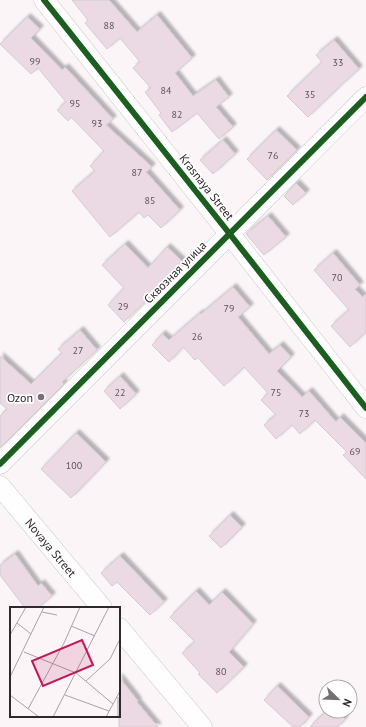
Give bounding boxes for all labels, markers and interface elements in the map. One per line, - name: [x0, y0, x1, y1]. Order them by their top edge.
- house number: 88: [104, 19, 114, 32]
- house number: 99: [30, 55, 40, 68]
- house number: 33: [333, 56, 343, 69]
- house number: 84: [161, 84, 172, 97]
- house number: 35: [305, 88, 315, 101]
- house number: 95: [70, 97, 80, 110]
- house number: 82: [172, 108, 182, 121]
- house number: 93: [92, 117, 102, 130]
- house number: 76: [268, 149, 278, 162]
- street label: Krasnaya Street: [176, 151, 238, 223]
- house number: 87: [132, 166, 142, 179]
- house number: 85: [145, 194, 155, 207]
- street label: Сквозная улица: [141, 238, 209, 306]
- house number: 70: [332, 271, 343, 284]
- house number: 29: [118, 300, 128, 313]
- house number: 79: [224, 302, 234, 315]
- house number: 26: [192, 330, 202, 343]
- house number: 27: [73, 344, 83, 357]
- house number: 22: [115, 386, 125, 399]
- house number: 75: [271, 386, 281, 399]
- place label: Ozon: [7, 390, 33, 405]
- marker: Ozon: [36, 392, 46, 402]
- house number: 73: [299, 407, 309, 420]
- house number: 69: [350, 445, 360, 458]
- house number: 100: [66, 459, 83, 472]
- street label: Novaya Street: [23, 515, 80, 580]
- inset map: [10, 607, 120, 717]
- house number: 80: [216, 665, 227, 678]
- north arrow: [318, 679, 358, 719]
- text: N: [339, 697, 355, 709]

